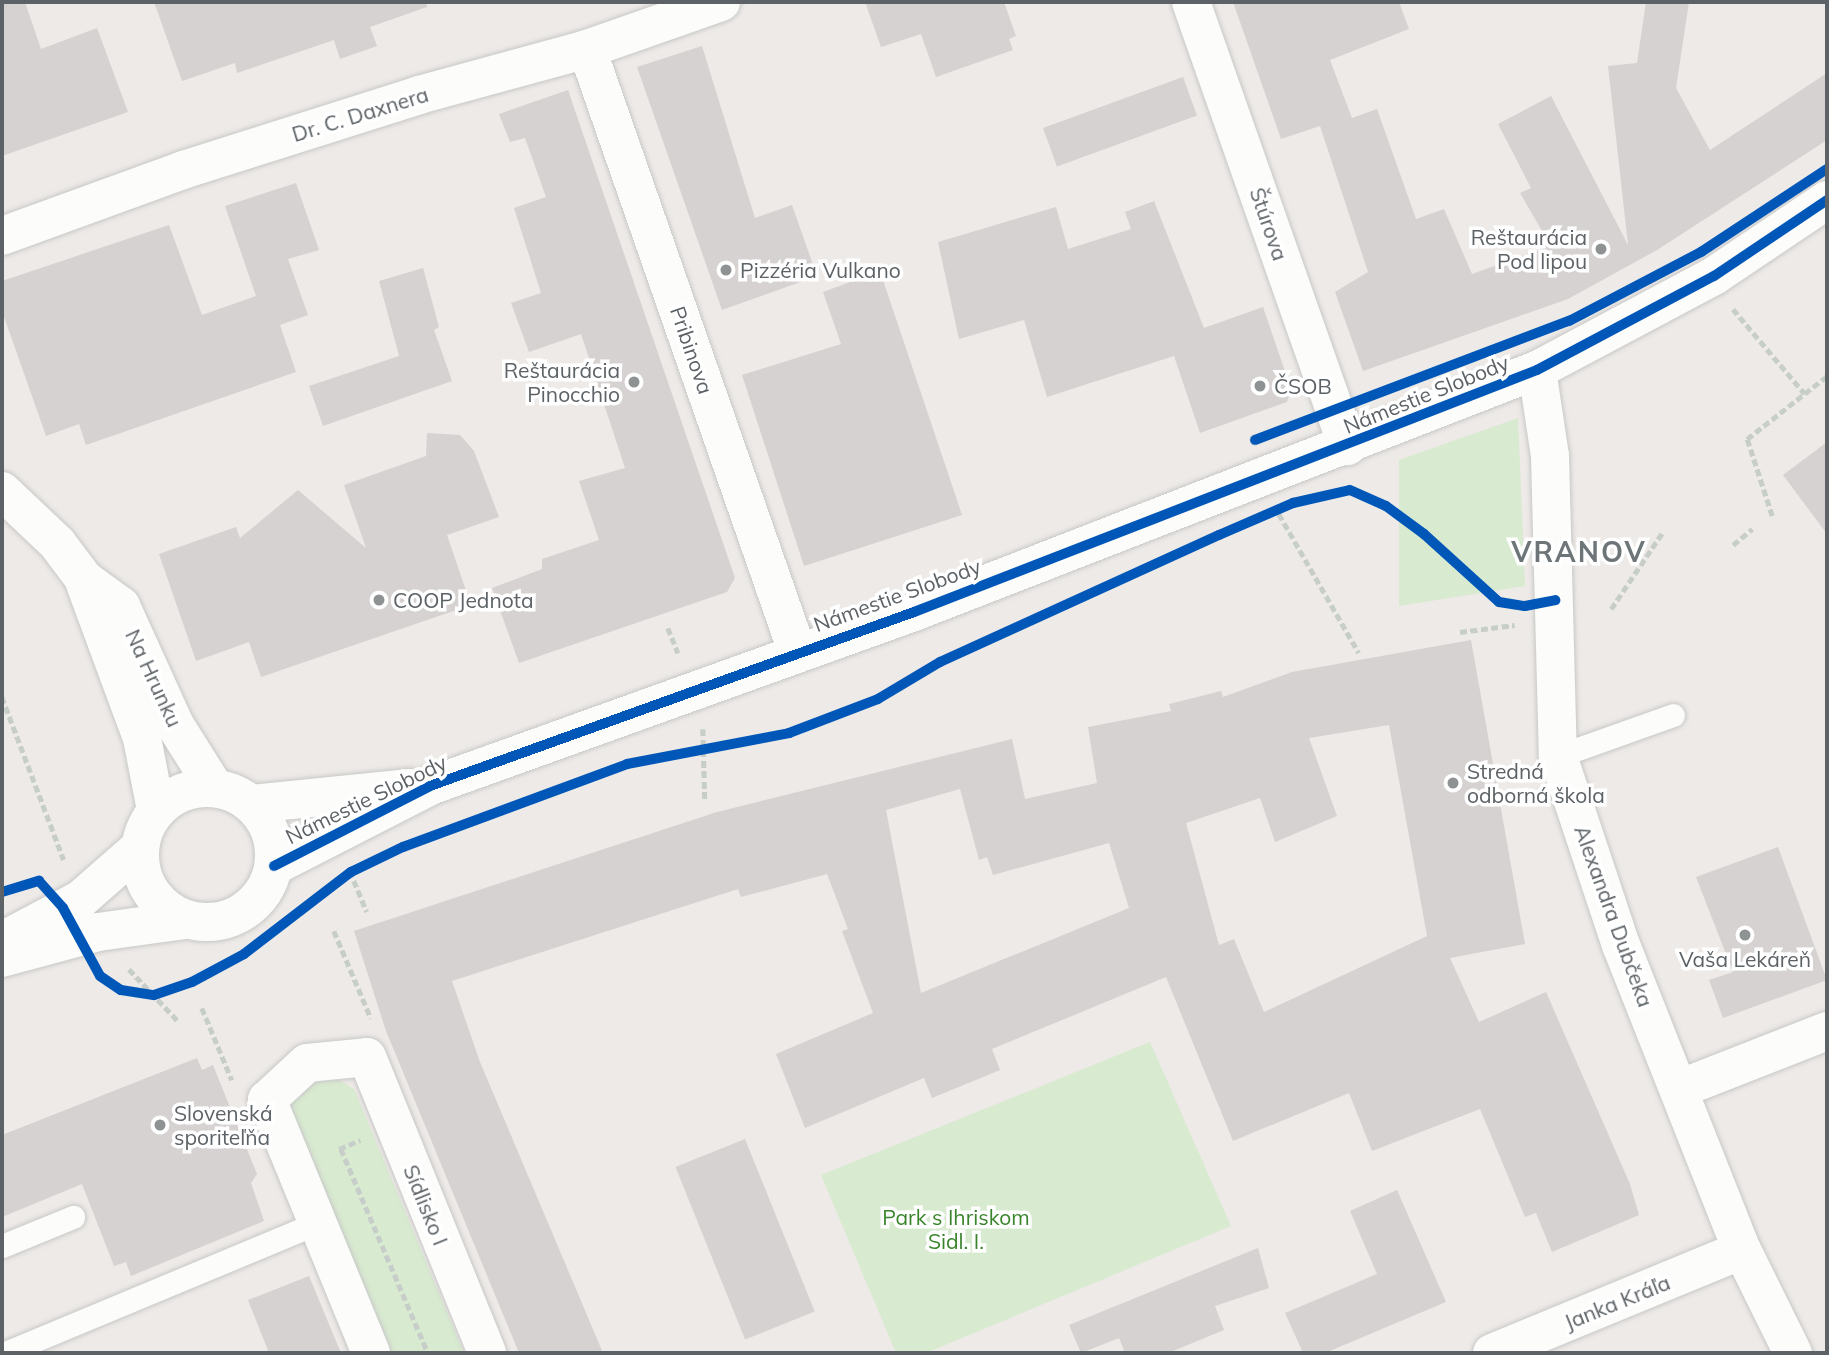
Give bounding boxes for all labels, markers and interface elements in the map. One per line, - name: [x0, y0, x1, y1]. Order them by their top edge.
- street label: Dr. C. Daxnera: [289, 81, 431, 147]
- street label: Štúrova: [1245, 184, 1293, 264]
- place label: Reštaurácia Pod lipou: [1471, 224, 1587, 274]
- marker: Reštaurácia Pod lipou: [1593, 241, 1609, 257]
- place label: Pizzéria Vulkano: [740, 257, 901, 283]
- marker: Pizzéria Vulkano: [718, 262, 734, 278]
- street label: Pribinova: [665, 303, 719, 397]
- street label: Námestie Slobody: [1340, 349, 1512, 439]
- place label: Reštaurácia Pinocchio: [504, 357, 620, 407]
- place label: ČSOB: [1274, 373, 1332, 399]
- marker: Reštaurácia Pinocchio: [626, 374, 642, 390]
- marker: ČSOB: [1252, 378, 1268, 394]
- district label: VRANOV: [1512, 535, 1646, 569]
- street label: Námestie Slobody: [810, 553, 984, 637]
- place label: COOP Jednota: [393, 587, 534, 613]
- marker: COOP Jednota: [371, 592, 387, 608]
- street label: Na Hrunku: [120, 625, 188, 731]
- street label: Námestie Slobody: [281, 749, 451, 849]
- place label: Stredná odborná škola: [1467, 758, 1605, 808]
- marker: Stredná odborná škola: [1445, 775, 1461, 791]
- street label: Alexandra Dubčeka: [1569, 822, 1659, 1010]
- marker: Vaša Lekáreň: [1737, 927, 1753, 943]
- place label: Vaša Lekáreň: [1679, 946, 1811, 972]
- place label: Slovenská sporiteľňa: [174, 1100, 272, 1150]
- marker: Slovenská sporiteľňa: [152, 1117, 168, 1133]
- street label: Sídlisko I: [398, 1161, 454, 1249]
- park label: Park s Ihriskom Sidl. I.: [882, 1204, 1030, 1254]
- street label: Janka Kráľa: [1560, 1269, 1674, 1335]

